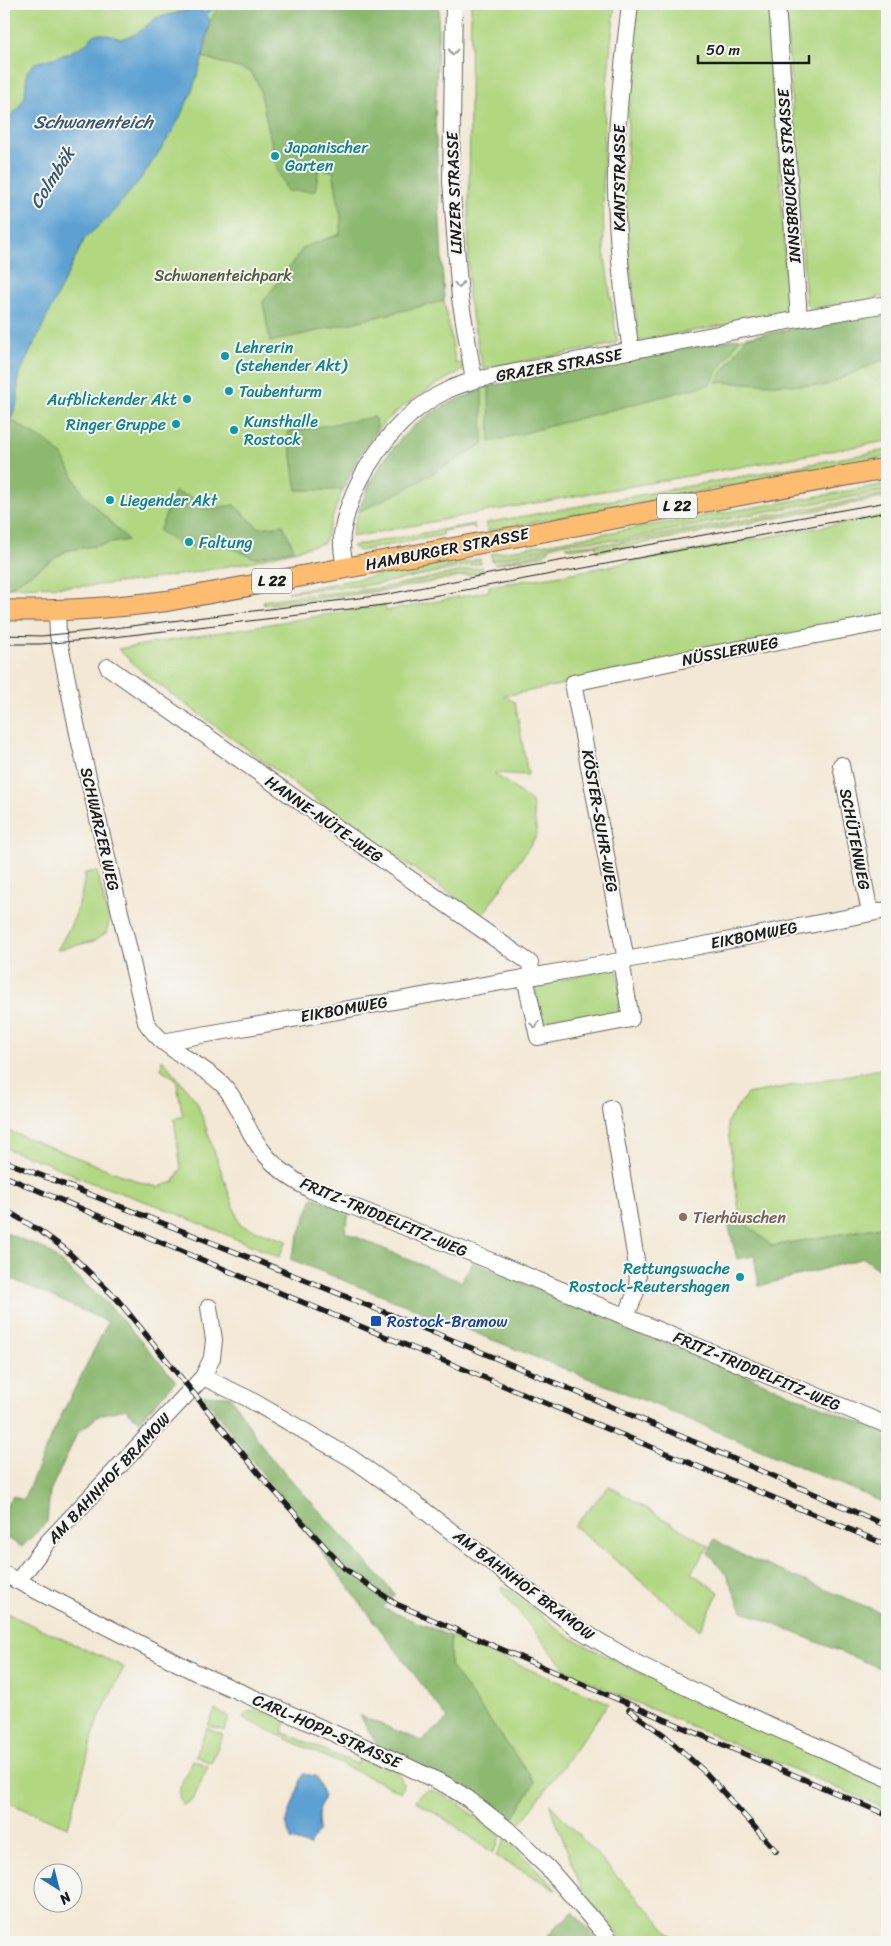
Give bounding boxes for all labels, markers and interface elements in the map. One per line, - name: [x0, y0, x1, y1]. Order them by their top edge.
- scale bar: [698, 32, 810, 64]
- text: 50 m: [706, 37, 741, 63]
- one-way arrow: [448, 49, 458, 57]
- street label: INNSBRUCKER STRASSE: [768, 87, 810, 265]
- water label: Schwanenteich: [33, 106, 154, 138]
- street label: KANTSTRASSE: [605, 123, 634, 231]
- street label: LINZER STRASSE: [437, 130, 471, 255]
- place label: Japanischer Garten: [284, 133, 369, 180]
- water label: Colmbäk: [21, 139, 85, 215]
- marker: Japanischer Garten: [269, 150, 281, 162]
- park label: Schwanenteichpark: [154, 261, 292, 290]
- one-way arrow: [453, 281, 464, 289]
- place label: Lehrerin (stehender Akt): [235, 333, 348, 380]
- street label: GRAZER STRASSE: [494, 339, 626, 390]
- marker: Lehrerin (stehender Akt): [219, 350, 231, 362]
- place label: Taubenturm: [239, 377, 322, 406]
- place label: Aufblickender Akt: [46, 385, 177, 414]
- marker: Taubenturm: [223, 385, 235, 397]
- marker: Aufblickender Akt: [181, 393, 193, 405]
- place label: Kunsthalle Rostock: [244, 407, 318, 454]
- place label: Ringer Gruppe: [66, 410, 166, 439]
- marker: Ringer Gruppe: [170, 418, 182, 430]
- marker: Kunsthalle Rostock: [228, 424, 240, 436]
- place label: Liegender Akt: [120, 486, 218, 515]
- marker: Liegender Akt: [104, 494, 116, 506]
- road number: L 22: [657, 494, 697, 518]
- street label: HAMBURGER STRASSE: [363, 519, 532, 579]
- place label: Faltung: [199, 528, 253, 557]
- marker: Faltung: [183, 536, 195, 548]
- road number: L 22: [252, 568, 292, 594]
- street label: NÜSSLERWEG: [679, 627, 781, 675]
- street label: KÖSTER-SUHR-WEG: [573, 747, 627, 895]
- street label: SCHWARZER WEG: [72, 764, 128, 894]
- street label: HANNE-NÜTE-WEG: [259, 767, 389, 871]
- street label: SCHÜTENWEG: [831, 786, 879, 892]
- street label: EIKBOMWEG: [708, 912, 800, 958]
- street label: EIKBOMWEG: [298, 987, 390, 1031]
- one-way arrow: [530, 1020, 540, 1029]
- street label: FRITZ-TRIDDELFITZ-WEG: [296, 1169, 472, 1265]
- place label: Tierhäuschen: [693, 1203, 786, 1232]
- marker: Tierhäuschen: [677, 1211, 689, 1223]
- place label: Rettungswache Rostock-Reutershagen: [569, 1254, 730, 1301]
- marker: Rettungswache Rostock-Reutershagen: [734, 1271, 746, 1283]
- place label: Rostock-Bramow: [387, 1307, 508, 1336]
- marker: Rostock-Bramow: [369, 1314, 383, 1328]
- street label: FRITZ-TRIDDELFITZ-WEG: [669, 1323, 845, 1419]
- street label: AM BAHNHOF BRAMOW: [39, 1405, 178, 1551]
- street label: AM BAHNHOF BRAMOW: [446, 1521, 602, 1649]
- street label: CARL-HOPP-STRASSE: [248, 1685, 407, 1777]
- north arrow: [32, 1864, 82, 1914]
- text: N: [54, 1885, 77, 1911]

